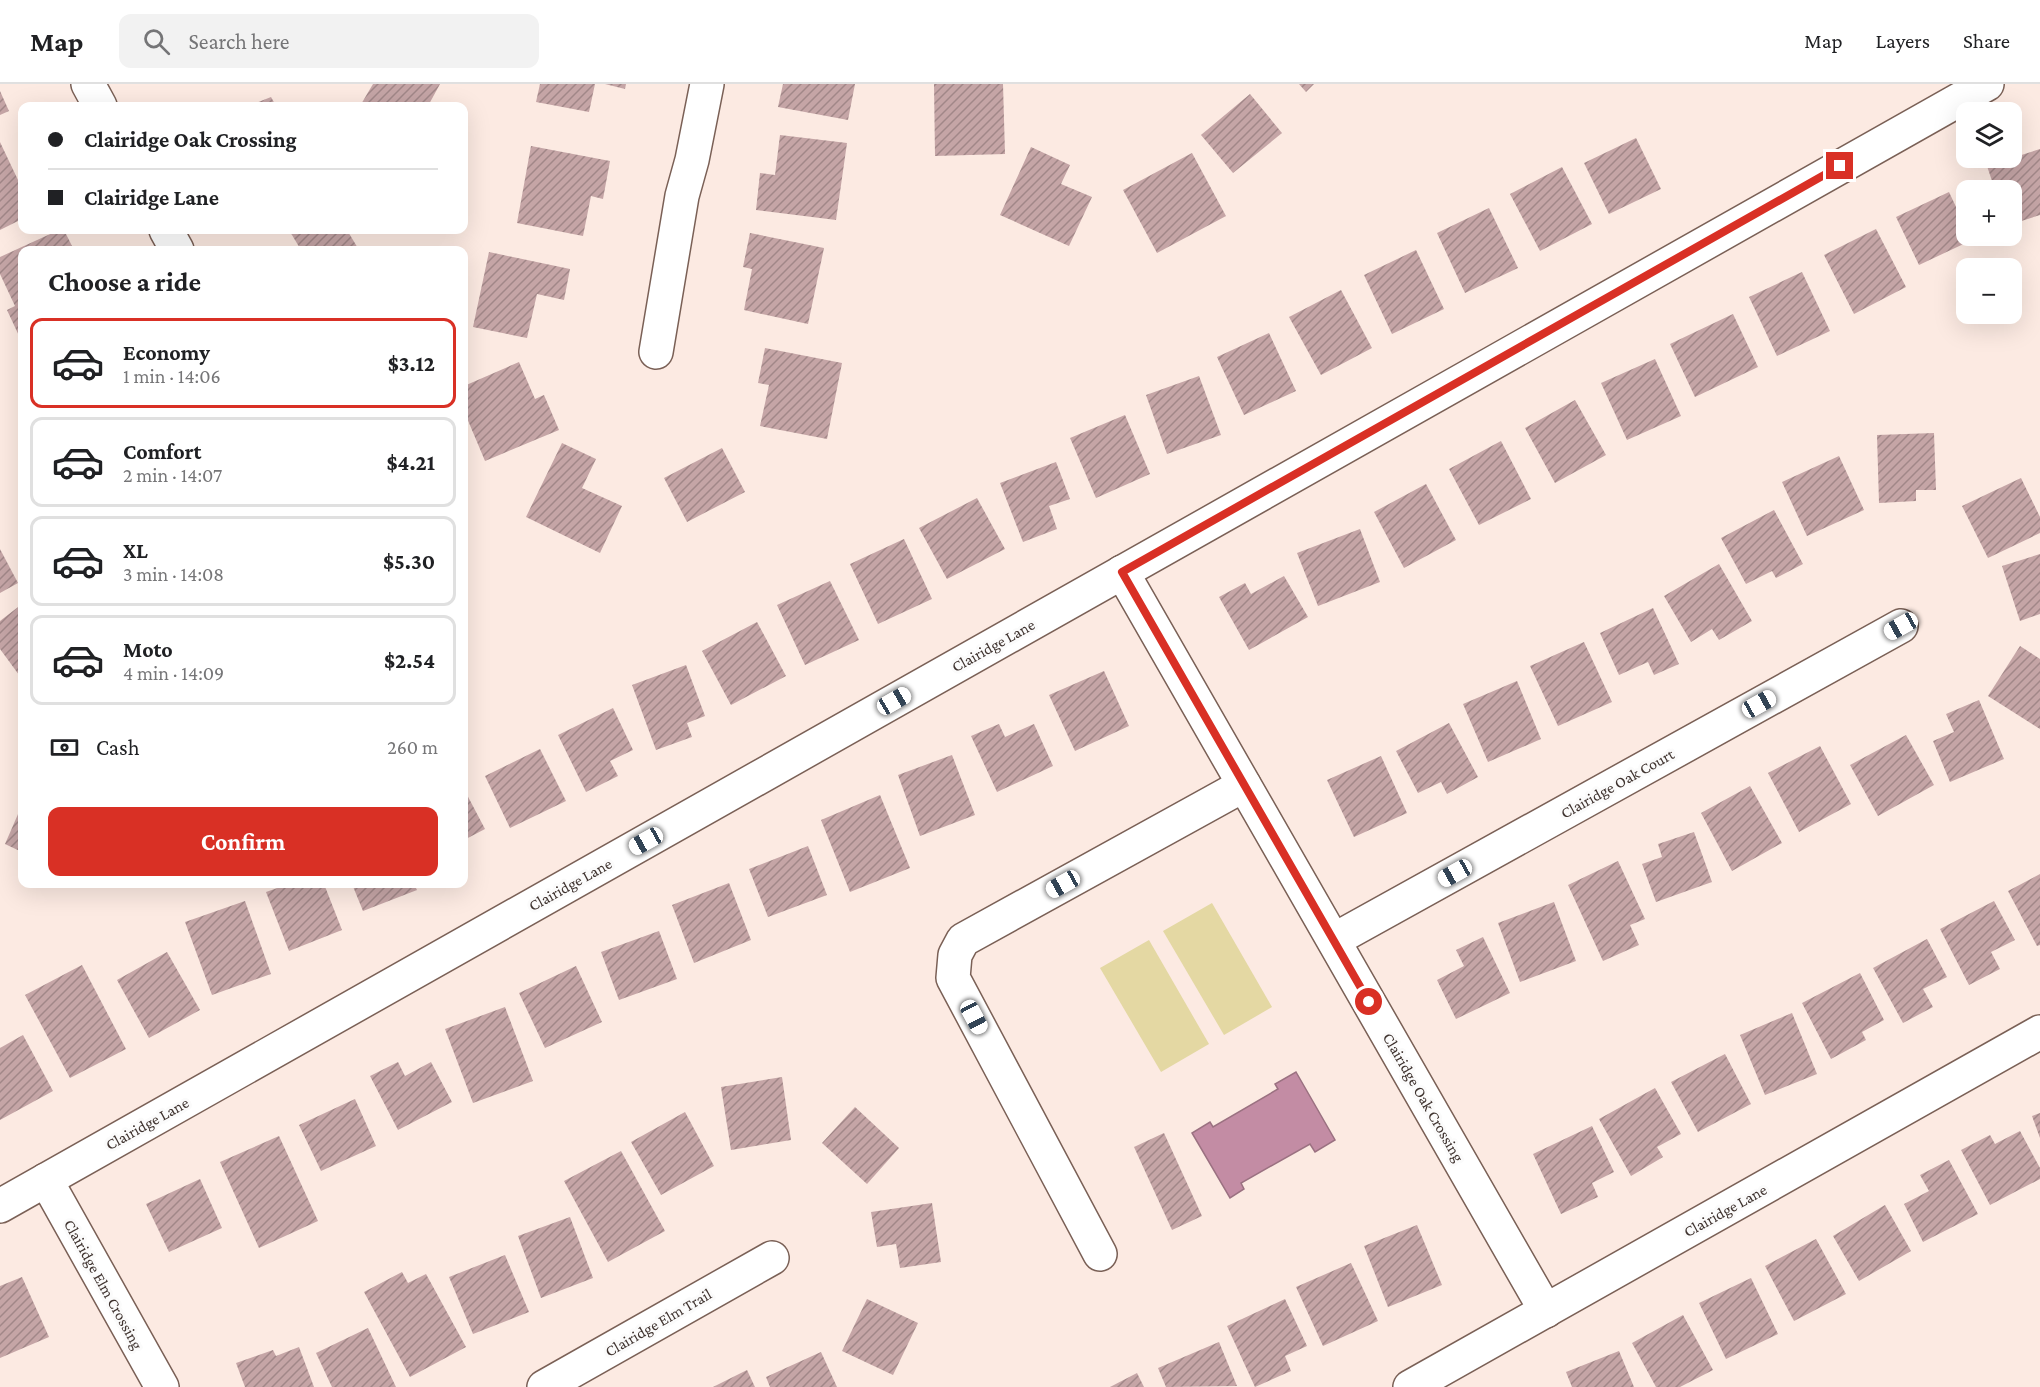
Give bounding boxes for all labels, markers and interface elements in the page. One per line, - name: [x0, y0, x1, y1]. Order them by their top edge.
- search box: [119, 14, 539, 68]
- icon: search: [140, 25, 173, 58]
- text: Map: [30, 26, 83, 57]
- text: Search here: [188, 29, 289, 54]
- text: Map: [1804, 29, 1843, 53]
- text: Layers: [1876, 29, 1930, 53]
- text: Share: [1963, 29, 2010, 53]
- map controls: [1956, 102, 2022, 324]
- button: layers: [1956, 102, 2022, 168]
- text: Clairidge Oak Crossing: [84, 127, 297, 152]
- route end: [1826, 152, 1853, 179]
- button: +: [1956, 180, 2022, 246]
- text: Clairidge Lane: [84, 185, 219, 210]
- button: −: [1956, 258, 2022, 324]
- text: Choose a ride: [48, 267, 201, 297]
- icon: car: [51, 336, 105, 390]
- text: Economy: [123, 340, 210, 365]
- text: $3.12: [388, 351, 435, 376]
- text: 1 min · 14:06: [123, 365, 221, 387]
- icon: car: [51, 435, 105, 489]
- text: Comfort: [123, 439, 201, 464]
- text: $4.21: [387, 450, 435, 475]
- text: 2 min · 14:07: [123, 464, 222, 486]
- icon: car: [51, 534, 105, 588]
- text: XL: [123, 538, 148, 563]
- text: $5.30: [383, 549, 435, 574]
- text: 3 min · 14:08: [123, 563, 224, 585]
- car: [1881, 609, 1921, 643]
- street label: Clairidge Lane: [949, 616, 1038, 676]
- icon: car: [51, 633, 105, 687]
- text: Moto: [123, 637, 173, 662]
- text: $2.54: [384, 648, 435, 673]
- text: 4 min · 14:09: [123, 662, 224, 684]
- car: [874, 684, 914, 718]
- car: [1739, 687, 1779, 721]
- icon: cash: [48, 731, 81, 764]
- text: Cash: [96, 735, 140, 760]
- text: 260 m: [387, 736, 438, 758]
- street label: Clairidge Oak Court: [1558, 745, 1678, 822]
- button: Confirm: [48, 807, 438, 876]
- car: [626, 824, 666, 858]
- street label: Clairidge Lane: [526, 855, 615, 915]
- car: [1435, 856, 1475, 890]
- car: [1043, 867, 1083, 901]
- route start: [1355, 988, 1382, 1015]
- car: [958, 997, 990, 1037]
- street label: Clairidge Oak Crossing: [1379, 1030, 1468, 1165]
- street label: Clairidge Lane: [103, 1094, 192, 1154]
- street label: Clairidge Lane: [1681, 1181, 1770, 1241]
- street label: Clairidge Elm Crossing: [60, 1216, 146, 1353]
- street label: Clairidge Elm Trail: [602, 1285, 715, 1361]

